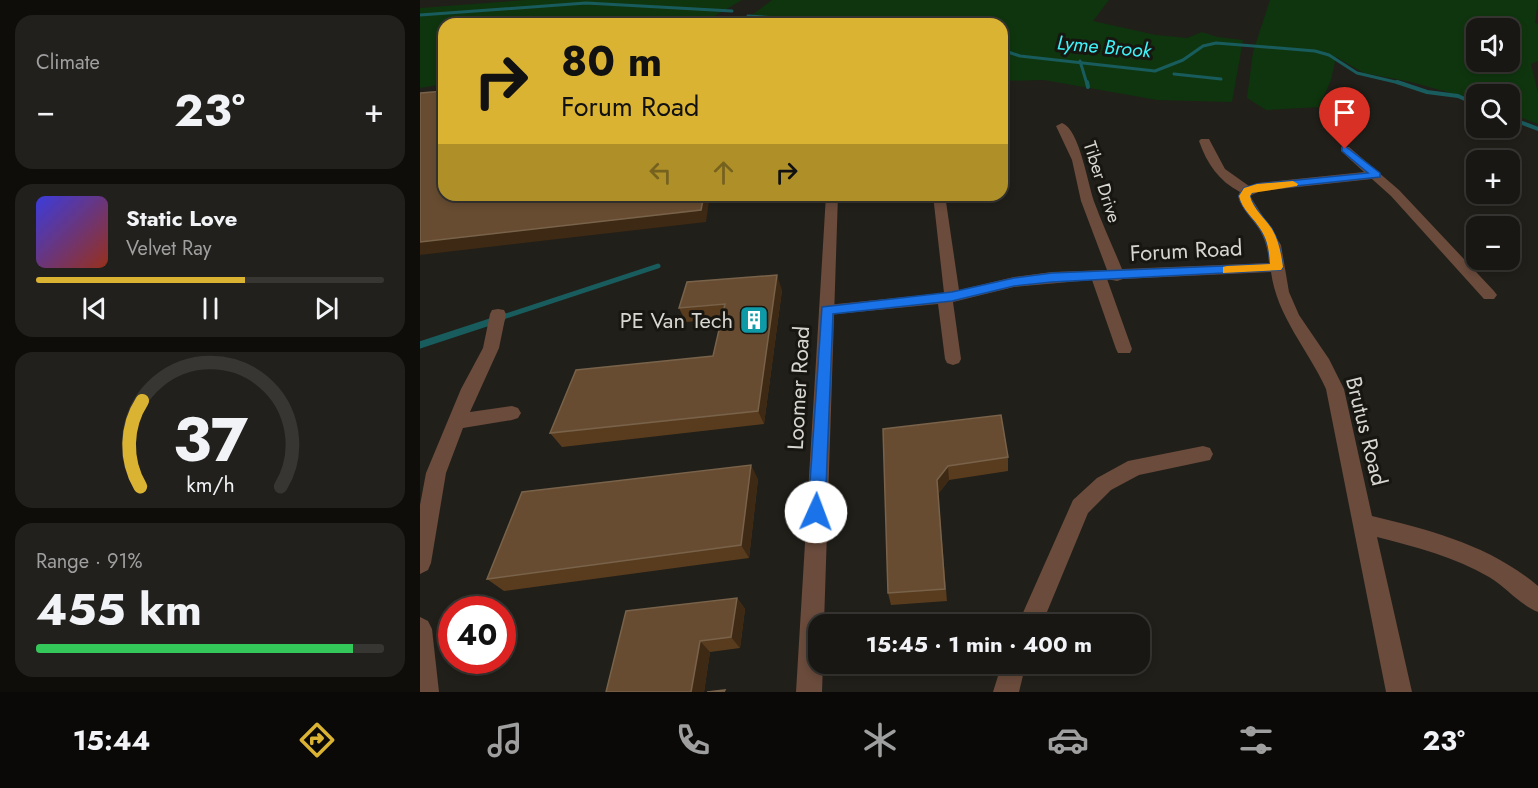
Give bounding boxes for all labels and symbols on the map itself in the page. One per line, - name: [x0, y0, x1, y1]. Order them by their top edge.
- water label: Lyme Brook: [1056, 28, 1154, 66]
- pin: [1319, 87, 1370, 149]
- street label: Tiber Drive: [1077, 138, 1127, 226]
- street label: Forum Road: [1129, 231, 1243, 269]
- place label: PE Van Tech: [620, 304, 733, 336]
- building icon: PE Van Tech: [738, 304, 770, 336]
- street label: Loomer Road: [779, 325, 817, 451]
- street label: Brutus Road: [1338, 373, 1396, 489]
- position arrow: [784, 480, 848, 544]
- speed limit sign: 40: [438, 596, 516, 674]

